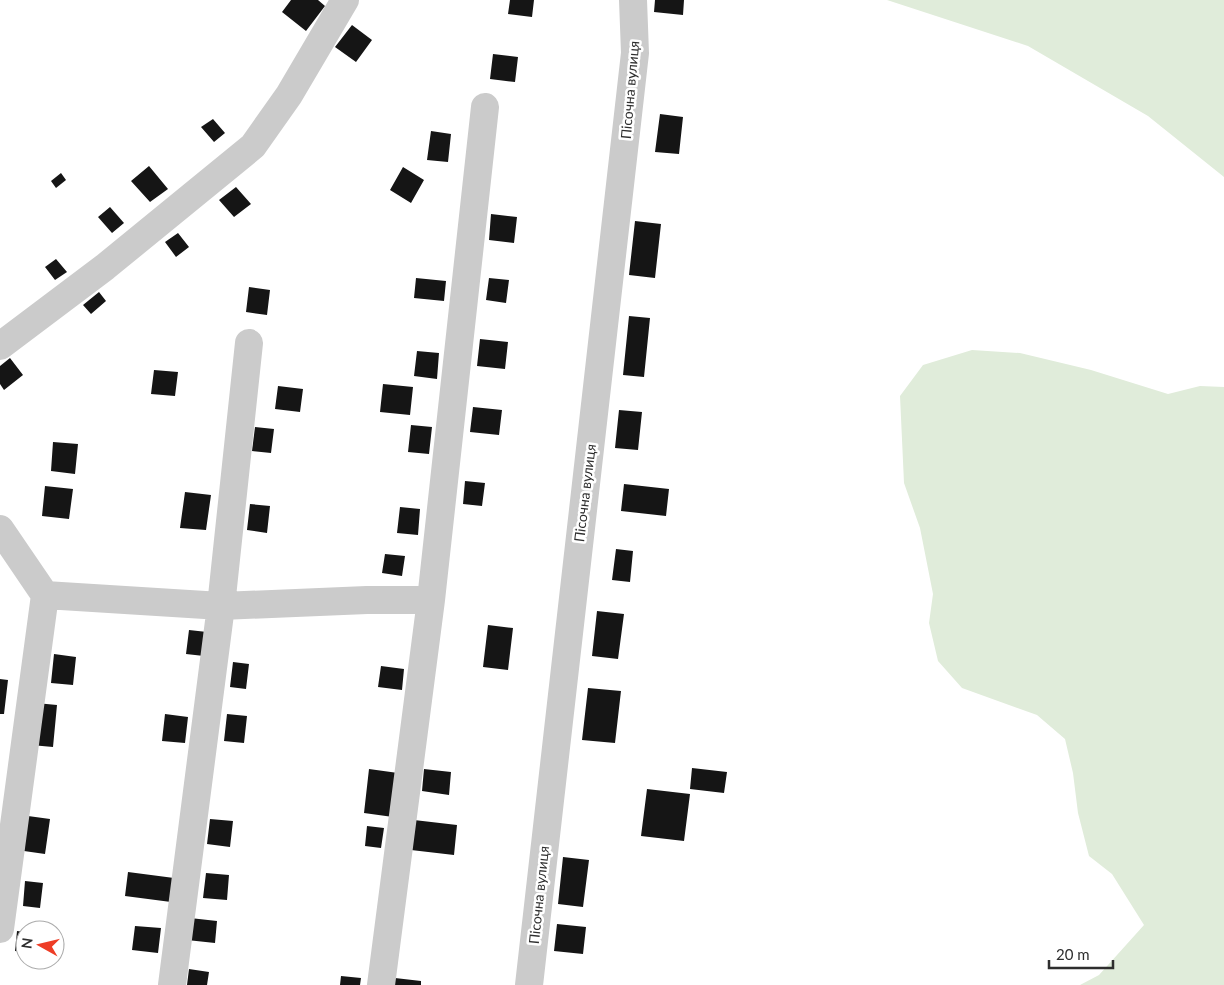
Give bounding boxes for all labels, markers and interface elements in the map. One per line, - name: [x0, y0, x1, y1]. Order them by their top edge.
- street label: Пісочна вулиця: [617, 40, 642, 140]
- street label: Пісочна вулиця: [570, 443, 599, 543]
- street label: Пісочна вулиця: [525, 845, 552, 945]
- north arrow: [15, 920, 65, 970]
- text: N: [17, 937, 36, 950]
- scale bar: [1049, 938, 1113, 970]
- text: 20 m: [1056, 945, 1090, 963]

